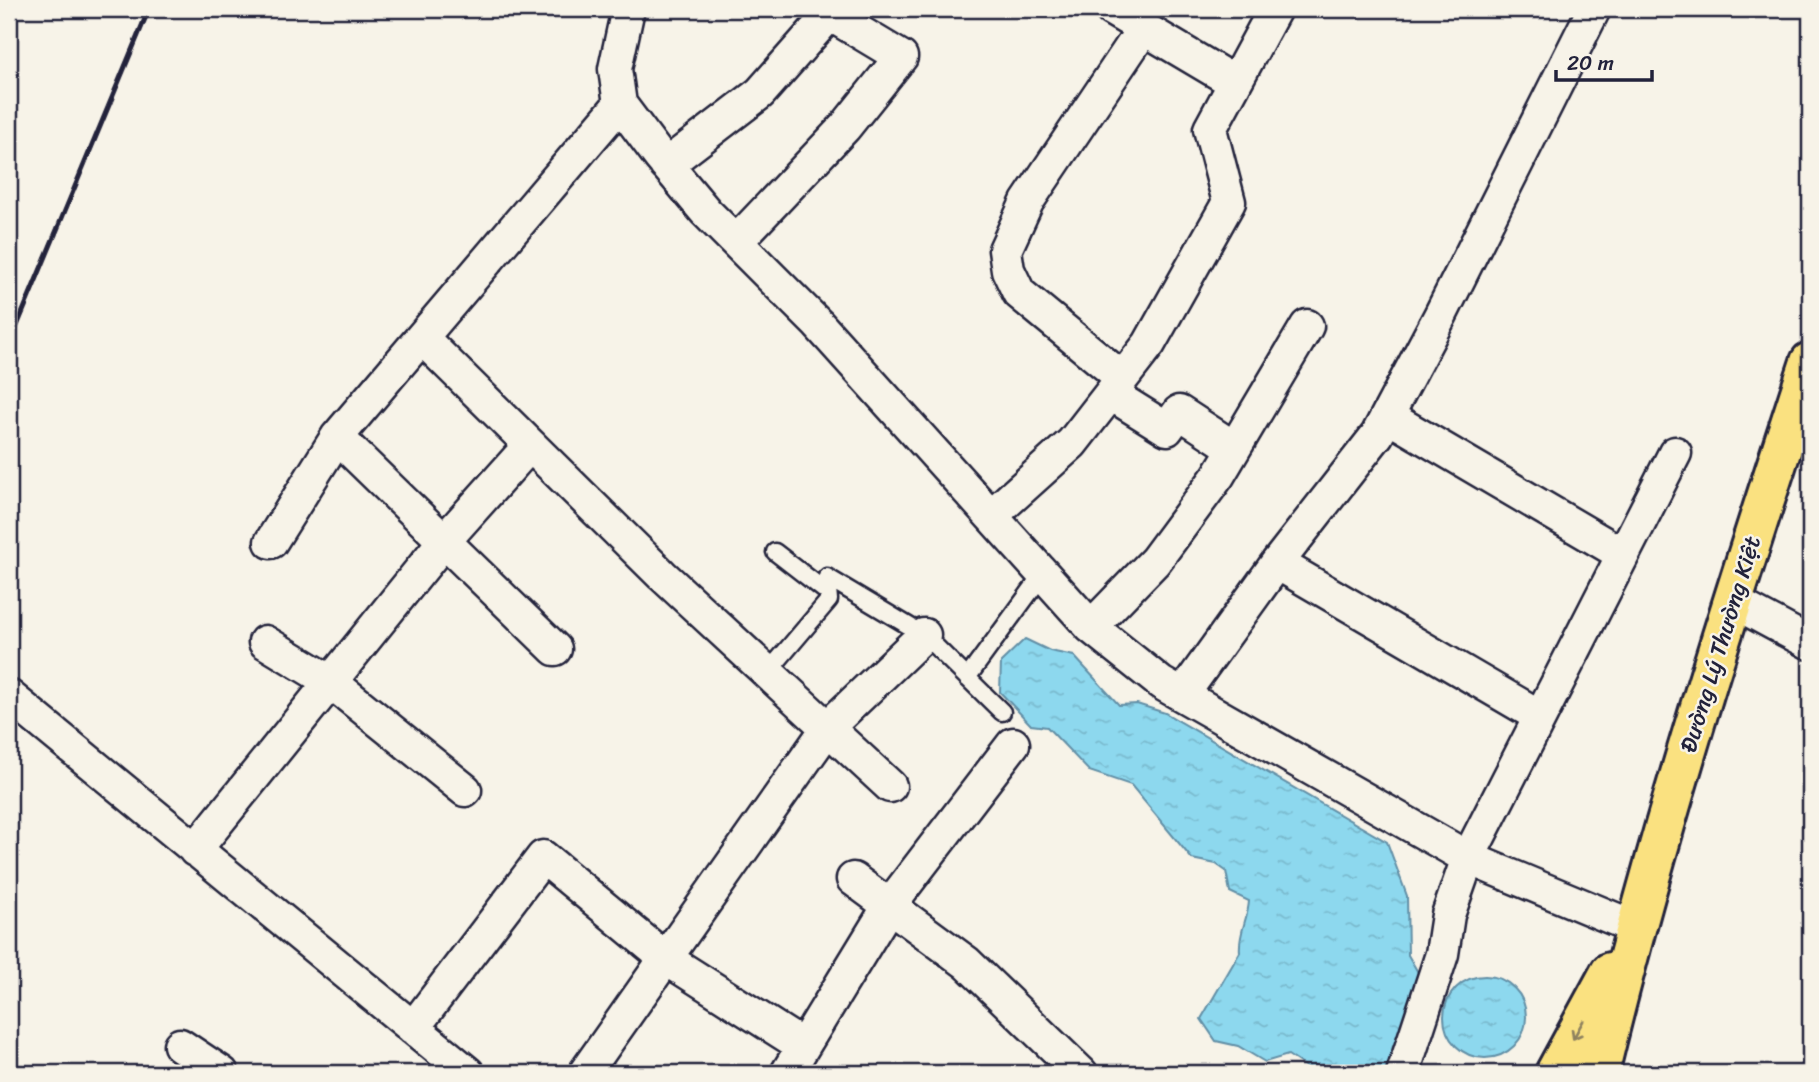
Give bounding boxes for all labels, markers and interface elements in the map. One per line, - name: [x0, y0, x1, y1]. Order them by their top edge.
- scale bar: [1556, 38, 1653, 82]
- text: 20 m: [1567, 44, 1614, 82]
- street label: Đường Lý Thường Kiệt: [1668, 531, 1773, 757]
- one-way arrow: [1571, 1020, 1585, 1040]

